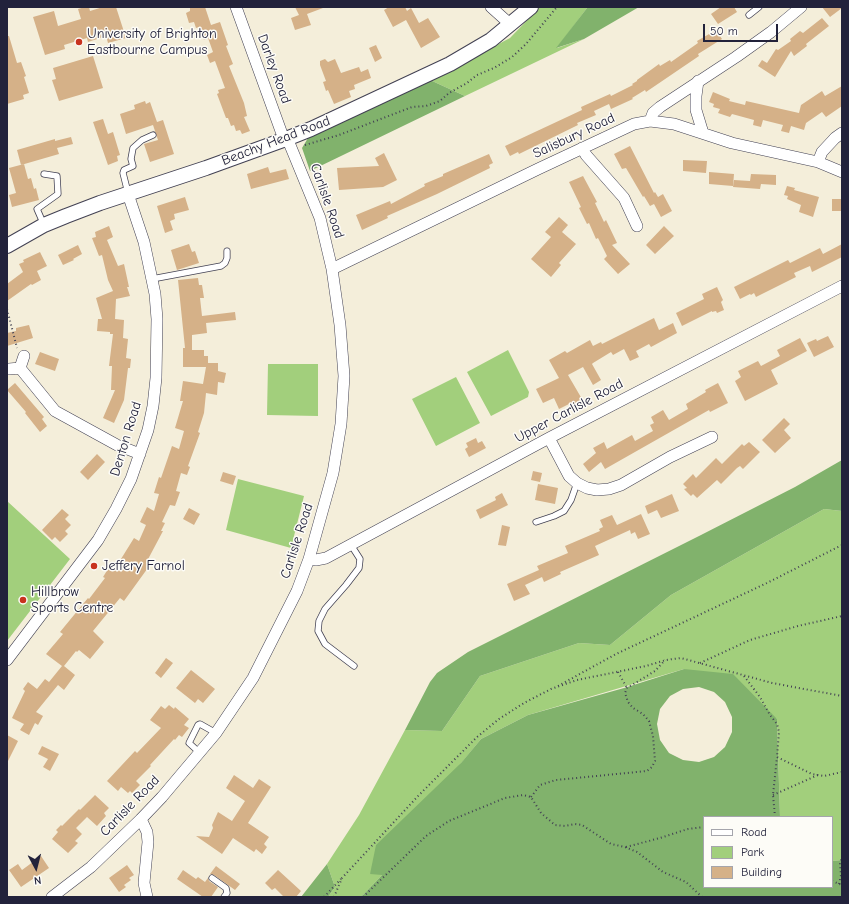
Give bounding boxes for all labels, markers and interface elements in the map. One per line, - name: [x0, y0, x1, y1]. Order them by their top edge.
- scale bar: [705, 16, 780, 42]
- text: 50 m: [710, 24, 738, 38]
- place label: University of Brighton Eastbourne Campus: [87, 26, 217, 58]
- street label: Darley Road: [254, 32, 294, 106]
- marker: University of Brighton Eastbourne Campus: [74, 37, 84, 47]
- street label: Salisbury Road: [530, 110, 618, 162]
- street label: Beachy Head Road: [219, 113, 333, 169]
- street label: Carlisle Road: [306, 161, 348, 241]
- street label: Upper Carlisle Road: [512, 375, 626, 447]
- street label: Denton Road: [107, 400, 145, 478]
- street label: Carlisle Road: [277, 501, 317, 581]
- place label: Jeffery Farnol: [102, 558, 185, 574]
- marker: Jeffery Farnol: [89, 561, 99, 571]
- place label: Hillbrow Sports Centre: [31, 584, 113, 616]
- marker: Hillbrow Sports Centre: [18, 595, 28, 605]
- street label: Carlisle Road: [97, 772, 163, 840]
- legend: [703, 816, 833, 888]
- text: Road: [741, 825, 767, 839]
- text: Park: [741, 845, 764, 859]
- north arrow: [16, 848, 56, 888]
- text: Building: [741, 865, 782, 879]
- text: N: [33, 874, 42, 887]

